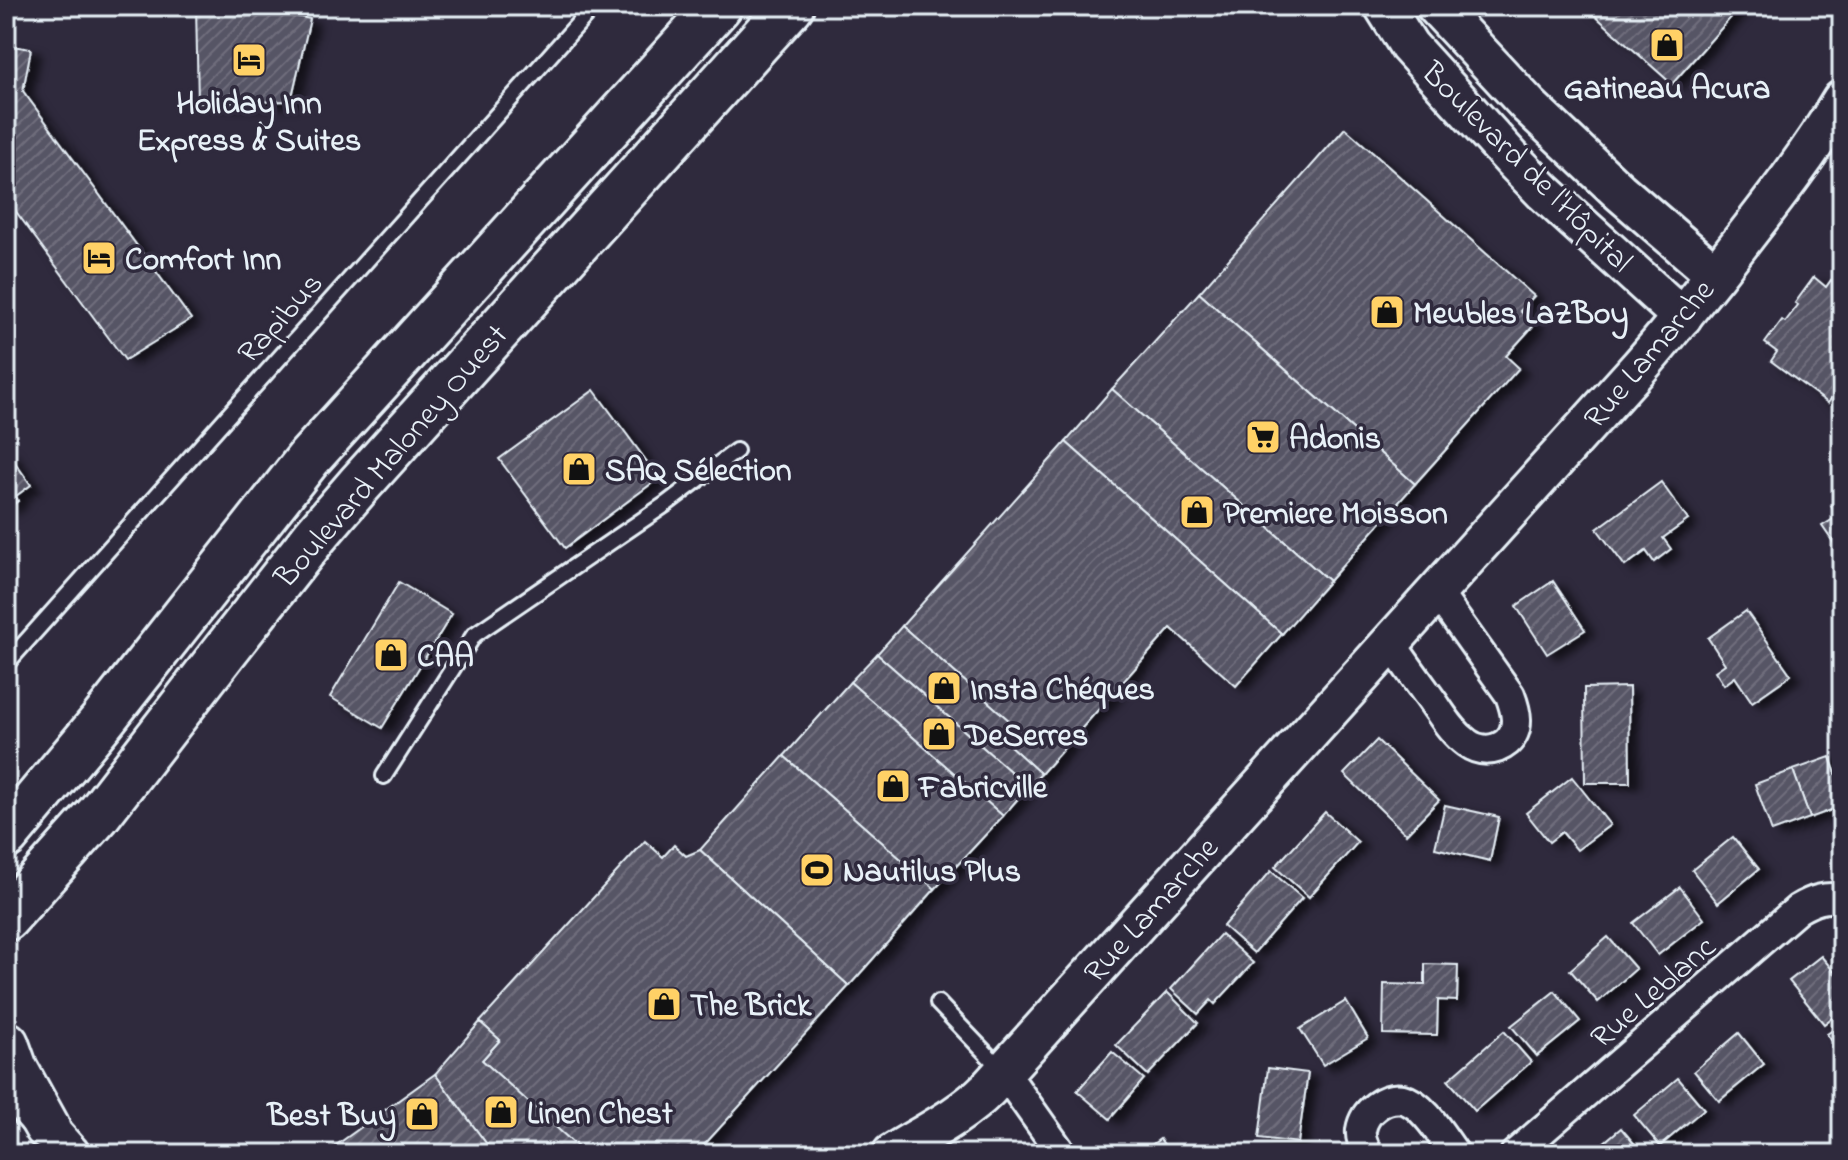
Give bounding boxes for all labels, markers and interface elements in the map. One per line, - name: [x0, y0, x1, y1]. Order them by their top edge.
- shop icon: Gatineau Acura: [1648, 26, 1686, 64]
- hotel icon: Holiday Inn Express & Suites: [230, 41, 268, 79]
- street label: Boulevard de l'Hôpital: [1408, 51, 1642, 285]
- place label: Gatineau Acura: [1564, 67, 1770, 114]
- place label: Holiday Inn Express & Suites: [137, 82, 361, 166]
- place label: Comfort Inn: [125, 238, 282, 285]
- hotel icon: Comfort Inn: [80, 239, 118, 277]
- street label: Rapibus: [227, 263, 336, 376]
- street label: Rue Lamarche: [1574, 269, 1728, 441]
- place label: Meubles LaZBoy: [1413, 292, 1628, 340]
- shop icon: Meubles LaZBoy: [1368, 293, 1406, 331]
- street label: Boulevard Maloney Ouest: [264, 315, 521, 601]
- place label: Adonis: [1289, 417, 1381, 464]
- supermarket icon: Adonis: [1244, 418, 1282, 456]
- place label: SAQ Sélection: [605, 449, 792, 496]
- shop icon: SAQ Sélection: [560, 450, 598, 488]
- place label: Premiere Moisson: [1223, 492, 1448, 539]
- shop icon: Premiere Moisson: [1178, 493, 1216, 531]
- place label: CAA: [417, 635, 474, 682]
- shop icon: CAA: [372, 636, 410, 674]
- place label: Insta Chéques: [970, 668, 1155, 715]
- shop icon: Insta Chéques: [925, 669, 963, 707]
- place label: DeSerres: [963, 714, 1088, 761]
- shop icon: DeSerres: [920, 715, 958, 753]
- place label: Fabricville: [917, 766, 1049, 813]
- shop icon: Fabricville: [874, 767, 912, 805]
- street label: Rue Lamarche: [1074, 827, 1232, 995]
- place label: Nautilus Plus: [843, 850, 1021, 897]
- sports icon: Nautilus Plus: [798, 851, 836, 889]
- street label: Rue Leblanc: [1581, 925, 1728, 1062]
- place label: The Brick: [690, 984, 812, 1031]
- shop icon: The Brick: [645, 985, 683, 1023]
- place label: Linen Chest: [527, 1092, 673, 1139]
- shop icon: Linen Chest: [482, 1093, 520, 1131]
- place label: Best Buy: [266, 1094, 396, 1142]
- shop icon: Best Buy: [403, 1095, 441, 1133]

